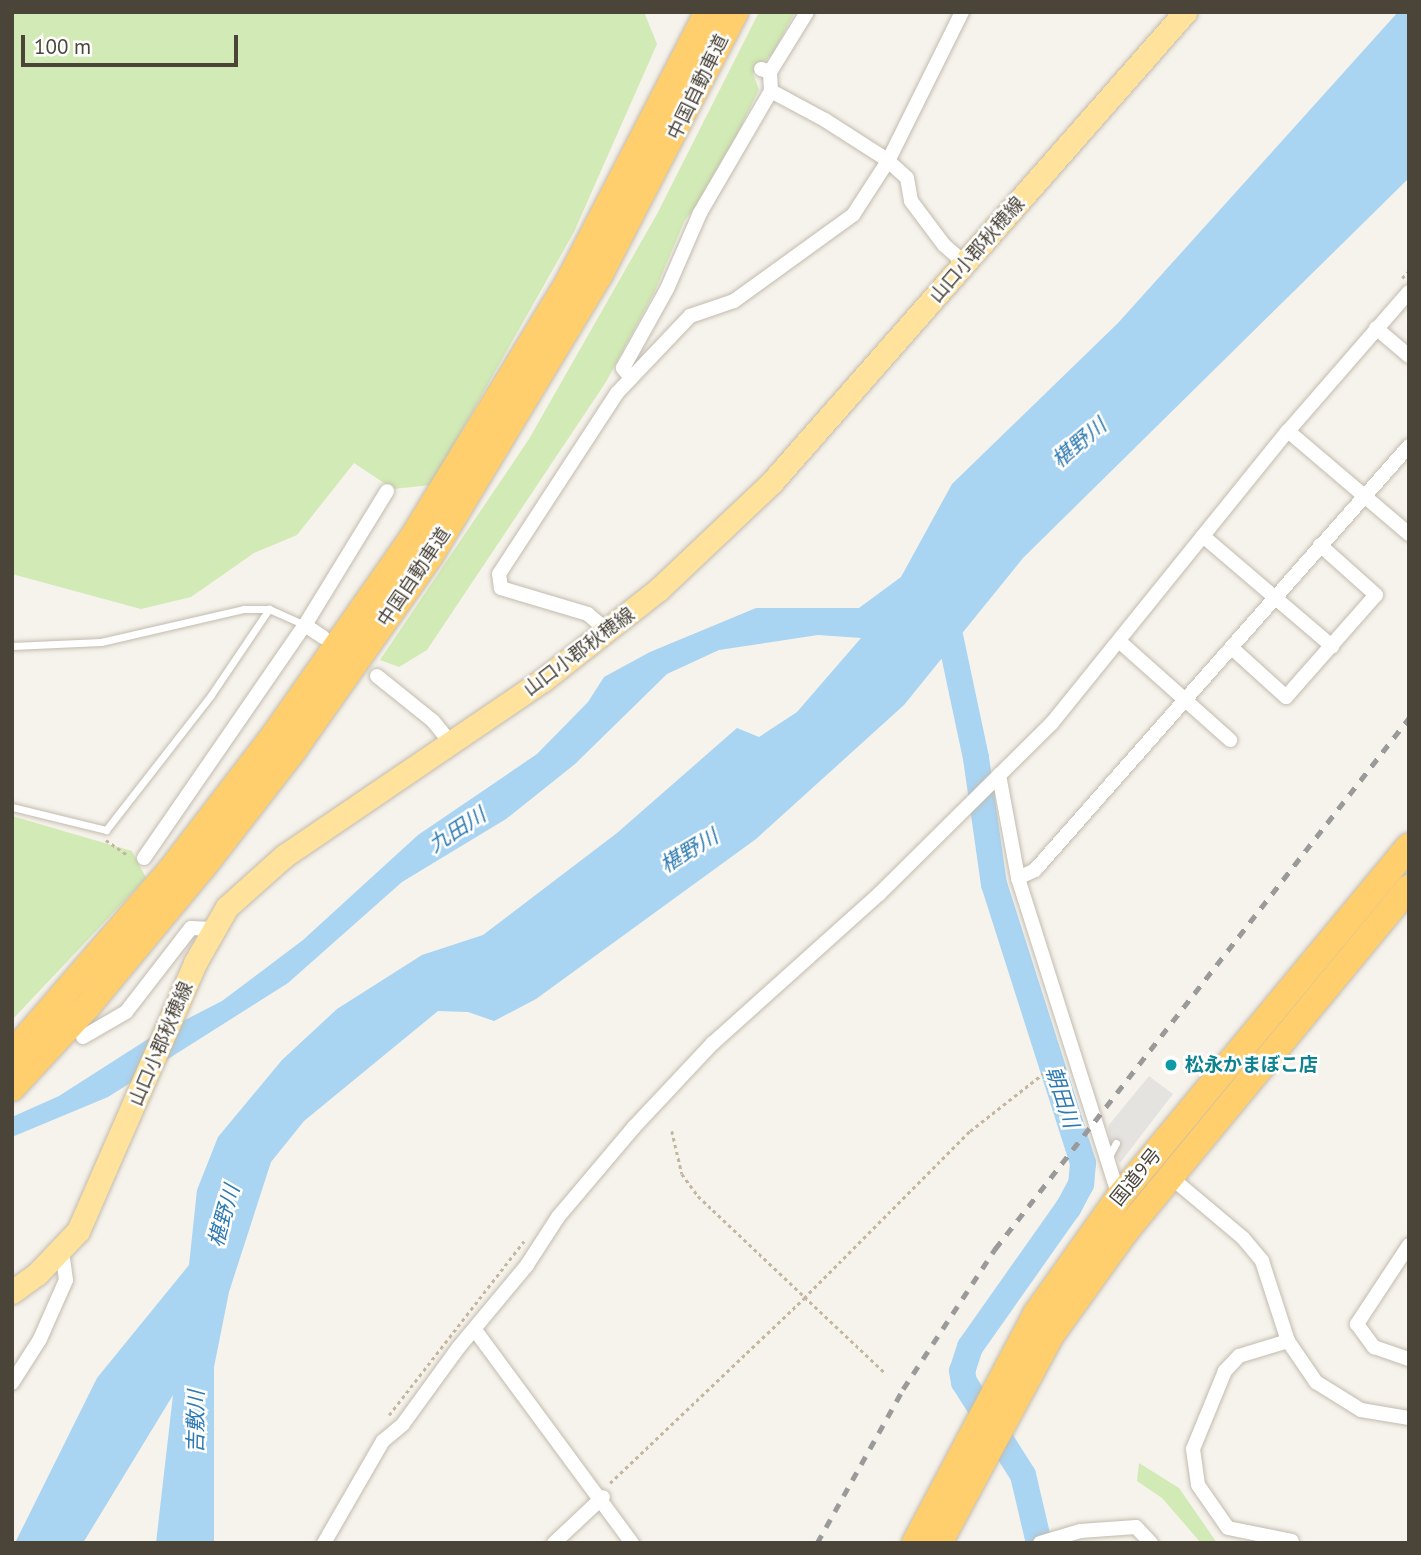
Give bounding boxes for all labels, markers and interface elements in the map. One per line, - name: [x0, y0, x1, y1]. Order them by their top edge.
- scale bar: [24, 21, 242, 65]
- street label: 中国自動車道: [663, 31, 733, 143]
- text: 100 m: [34, 33, 91, 60]
- street label: 山口小郡秋穂線: [925, 192, 1029, 308]
- water label: 椹野川: [1047, 413, 1111, 473]
- street label: 中国自動車道: [373, 523, 455, 631]
- street label: 山口小郡秋穂線: [519, 603, 639, 701]
- water label: 九田川: [424, 802, 490, 858]
- water label: 椹野川: [656, 824, 722, 878]
- street label: 山口小郡秋穂線: [125, 978, 197, 1110]
- place label: 松永かまぼこ店: [1185, 1054, 1318, 1076]
- marker: 松永かまぼこ店: [1163, 1057, 1179, 1073]
- water label: 朝田川: [1040, 1063, 1084, 1131]
- street label: 国道9号: [1106, 1144, 1166, 1210]
- water label: 椹野川: [203, 1182, 245, 1250]
- water label: 吉敷川: [183, 1390, 209, 1454]

